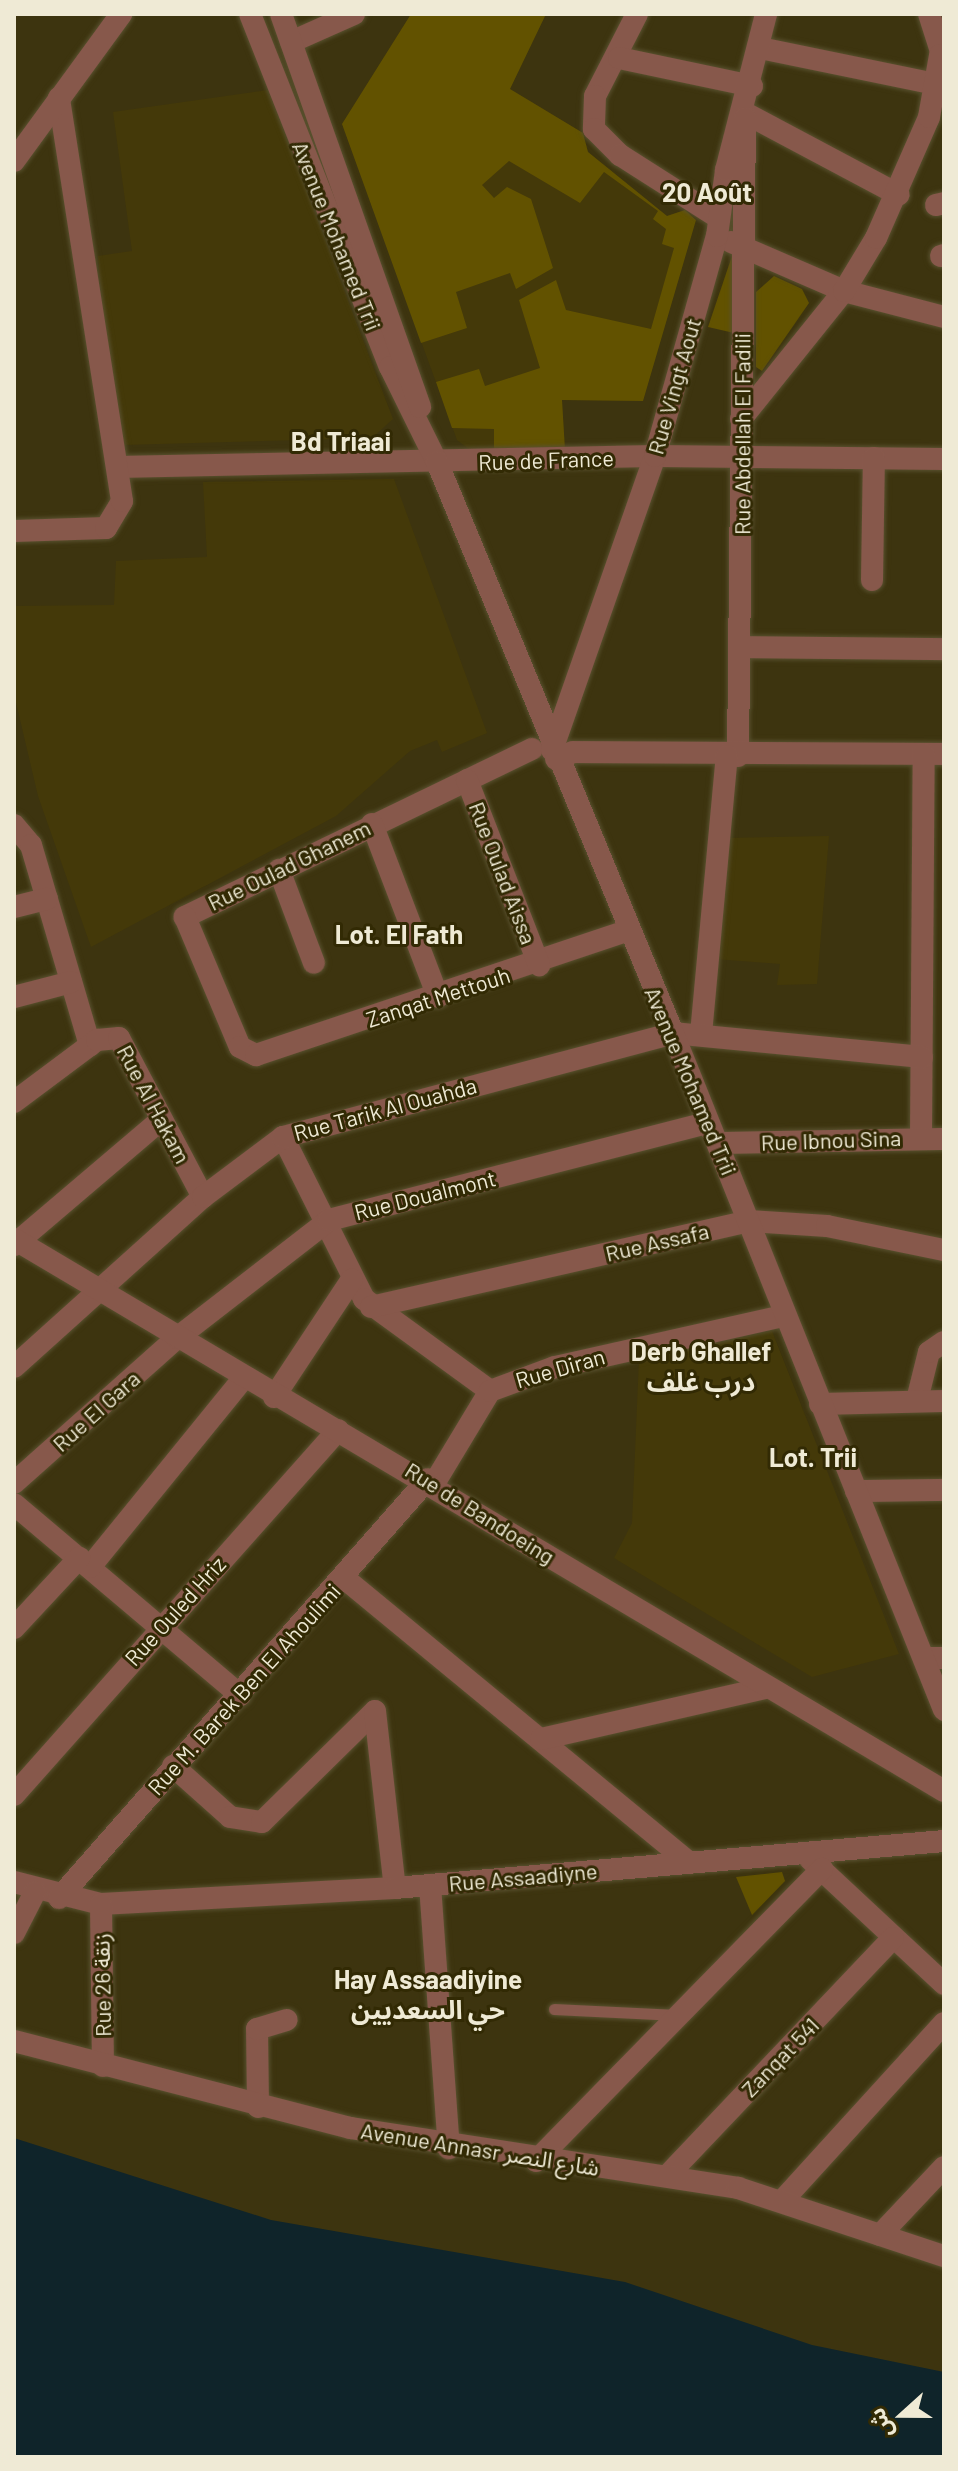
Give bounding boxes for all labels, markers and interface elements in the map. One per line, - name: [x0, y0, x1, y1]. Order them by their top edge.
- street label: Avenue Mohamed Trii: [287, 137, 387, 335]
- district label: 20 Août: [662, 176, 752, 208]
- street label: Rue Vingt Aout: [642, 315, 706, 457]
- street label: Rue Abdellah El Fadili: [729, 333, 755, 535]
- district label: Bd Triaai: [291, 425, 391, 457]
- street label: Rue de France: [478, 444, 614, 476]
- street label: Rue Oulad Aissa: [464, 798, 542, 948]
- street label: Rue Oulad Ghanem: [203, 814, 375, 916]
- district label: Lot. El Fath: [335, 918, 463, 950]
- street label: Zanqat Mettouh: [363, 961, 513, 1033]
- street label: Avenue Mohamed Trii: [639, 983, 743, 1179]
- street label: Rue Al Hakam: [112, 1040, 196, 1168]
- street label: Rue Tarik Al Ouahda: [291, 1072, 479, 1146]
- street label: Rue Ibnou Sina: [760, 1124, 902, 1156]
- street label: Rue Doualmont: [351, 1165, 499, 1225]
- street label: Rue Assafa: [603, 1217, 711, 1267]
- district label: Derb Ghallef درب غلف: [631, 1335, 771, 1396]
- street label: Rue Diran: [512, 1343, 608, 1393]
- street label: Rue El Gara: [47, 1365, 145, 1457]
- district label: Lot. Trii: [769, 1441, 857, 1473]
- street label: Rue de Bandoeing: [400, 1456, 560, 1570]
- street label: Rue Ouled Hriz: [119, 1551, 231, 1671]
- street label: Rue M. Barek Ben El Ahoulimi: [142, 1578, 346, 1800]
- street label: Rue Assaadiyne: [448, 1857, 598, 1897]
- street label: Rue 26 زنقة: [88, 1933, 116, 2037]
- district label: Hay Assaadiyine حي السعديين: [334, 1963, 522, 2024]
- street label: Zanqat 541: [736, 2012, 824, 2102]
- street label: Avenue Annasr شارع النصر: [359, 2117, 601, 2181]
- north arrow: [862, 2375, 942, 2455]
- text: ش: [862, 2405, 897, 2442]

